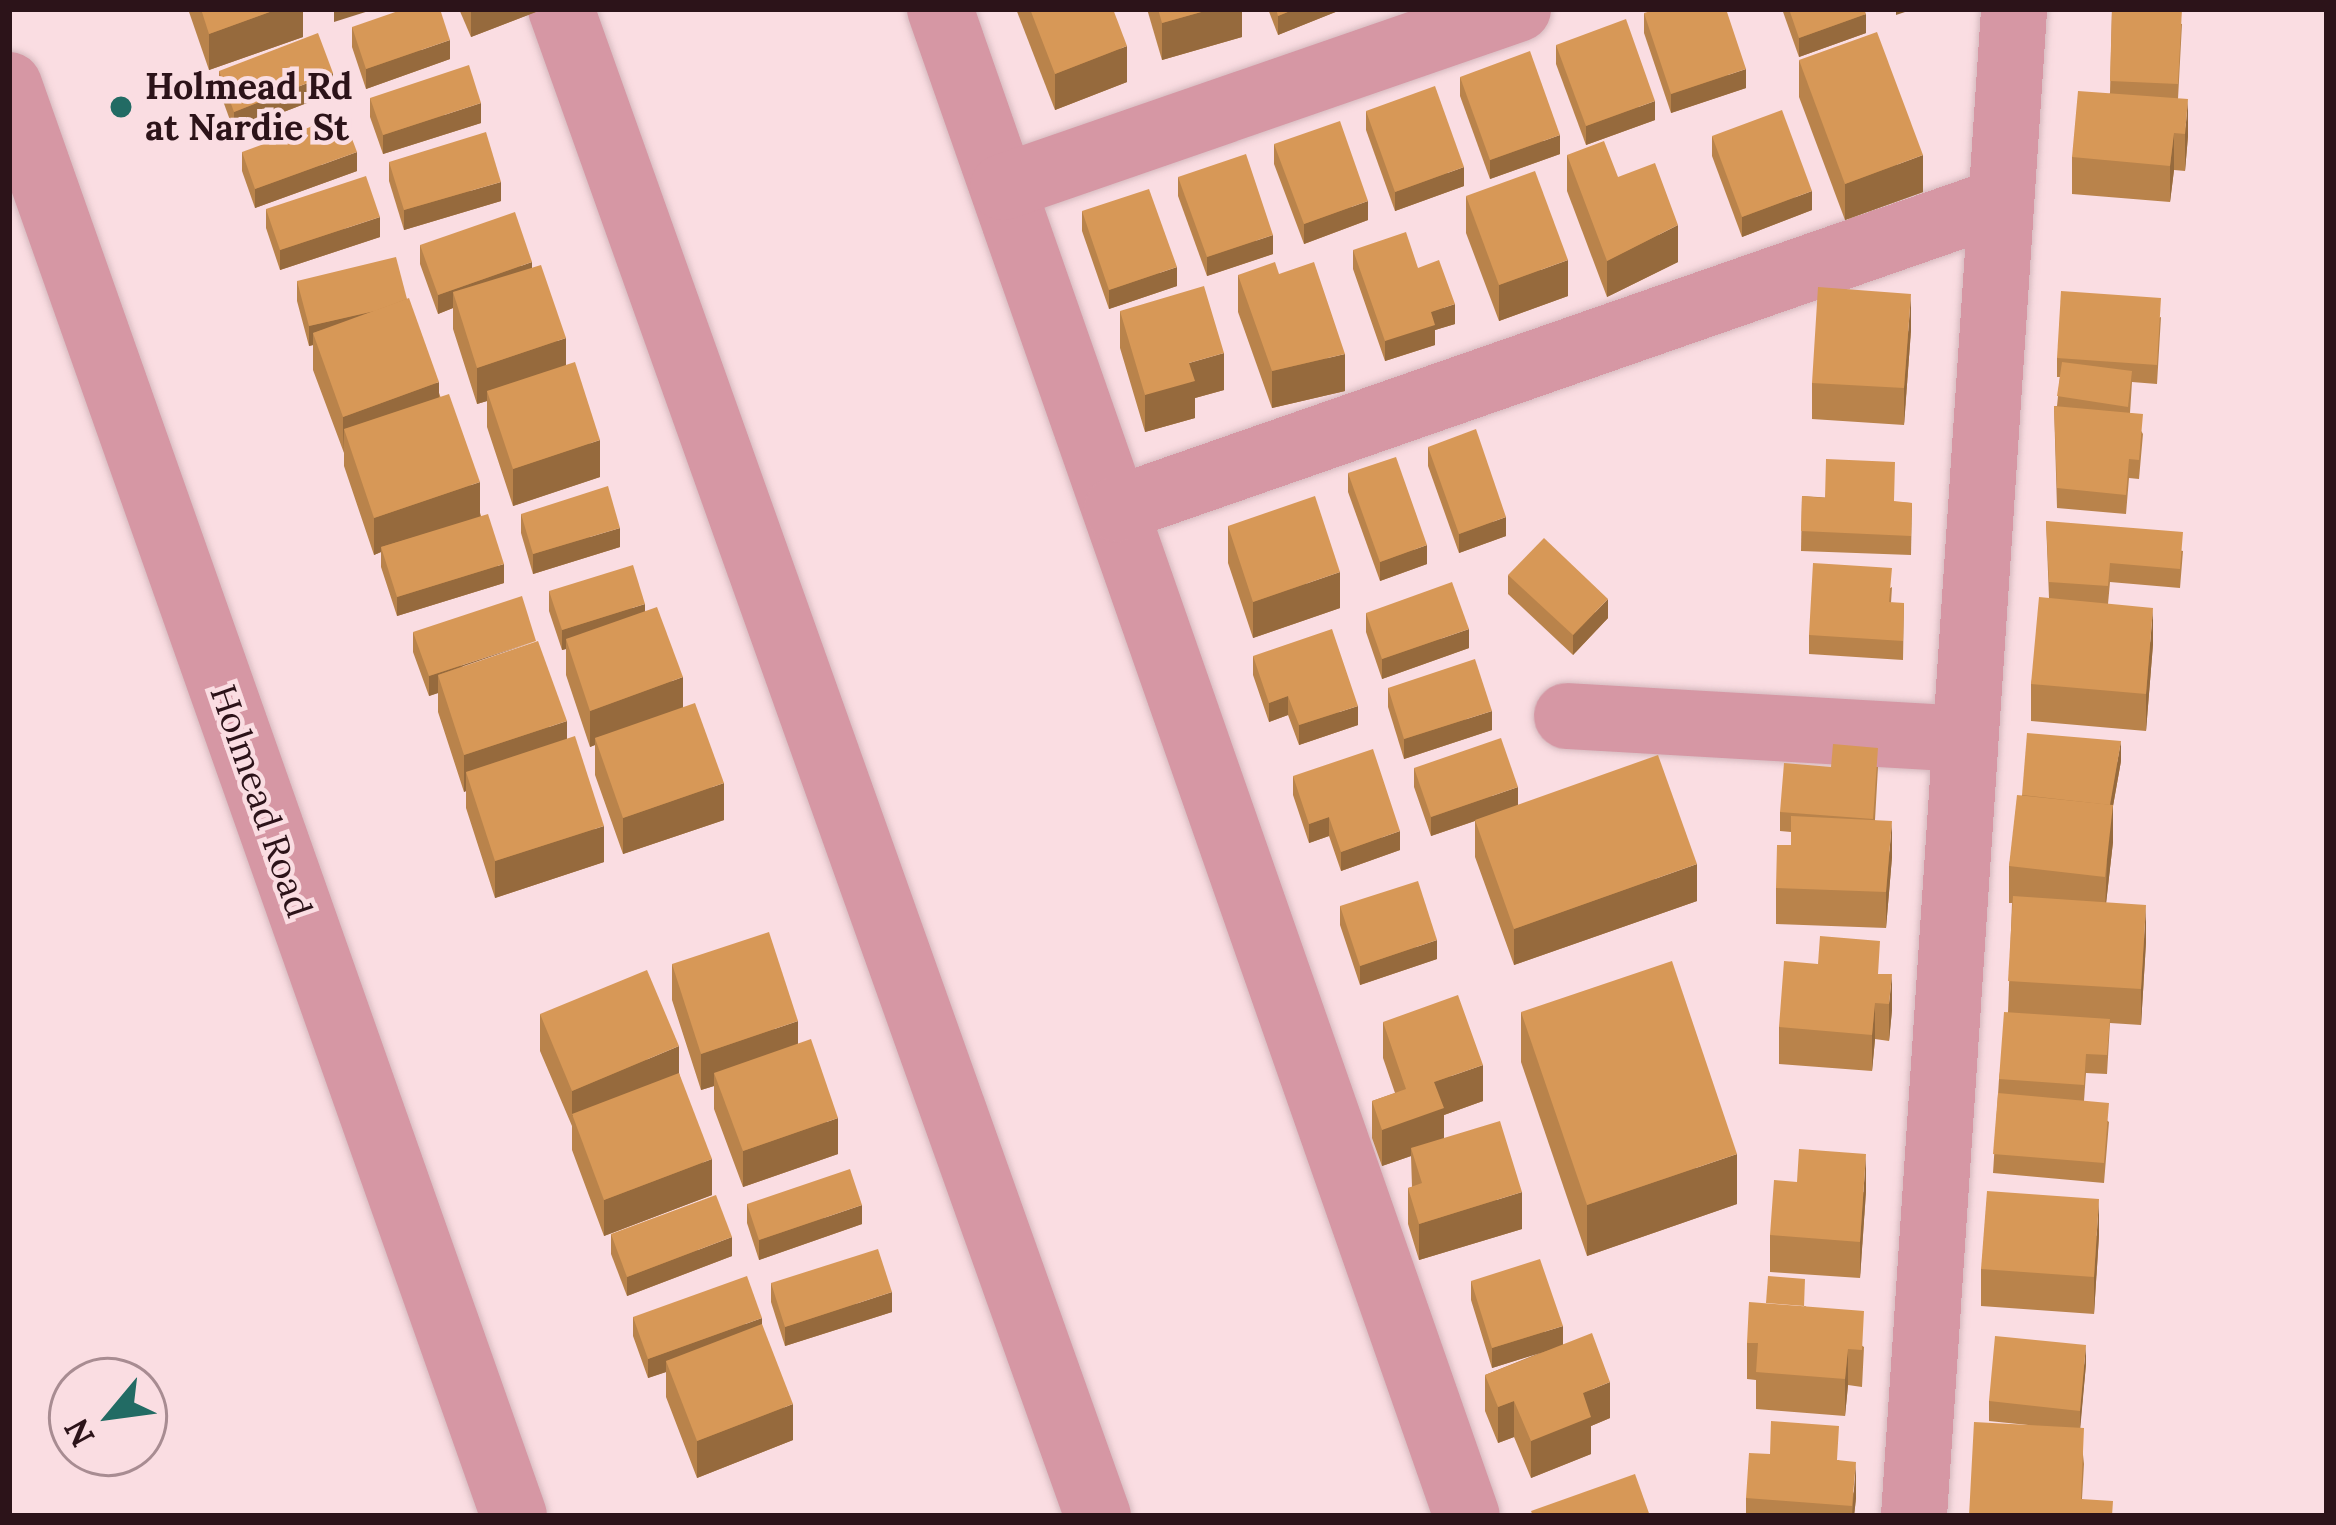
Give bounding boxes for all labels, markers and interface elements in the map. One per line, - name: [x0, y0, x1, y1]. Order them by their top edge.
- place label: Holmead Rd at Nardie St: [145, 64, 353, 149]
- marker: Holmead Rd at Nardie St: [108, 94, 134, 120]
- street label: Holmead Road: [201, 679, 321, 923]
- north arrow: [48, 1357, 168, 1477]
- text: N: [55, 1412, 104, 1454]

